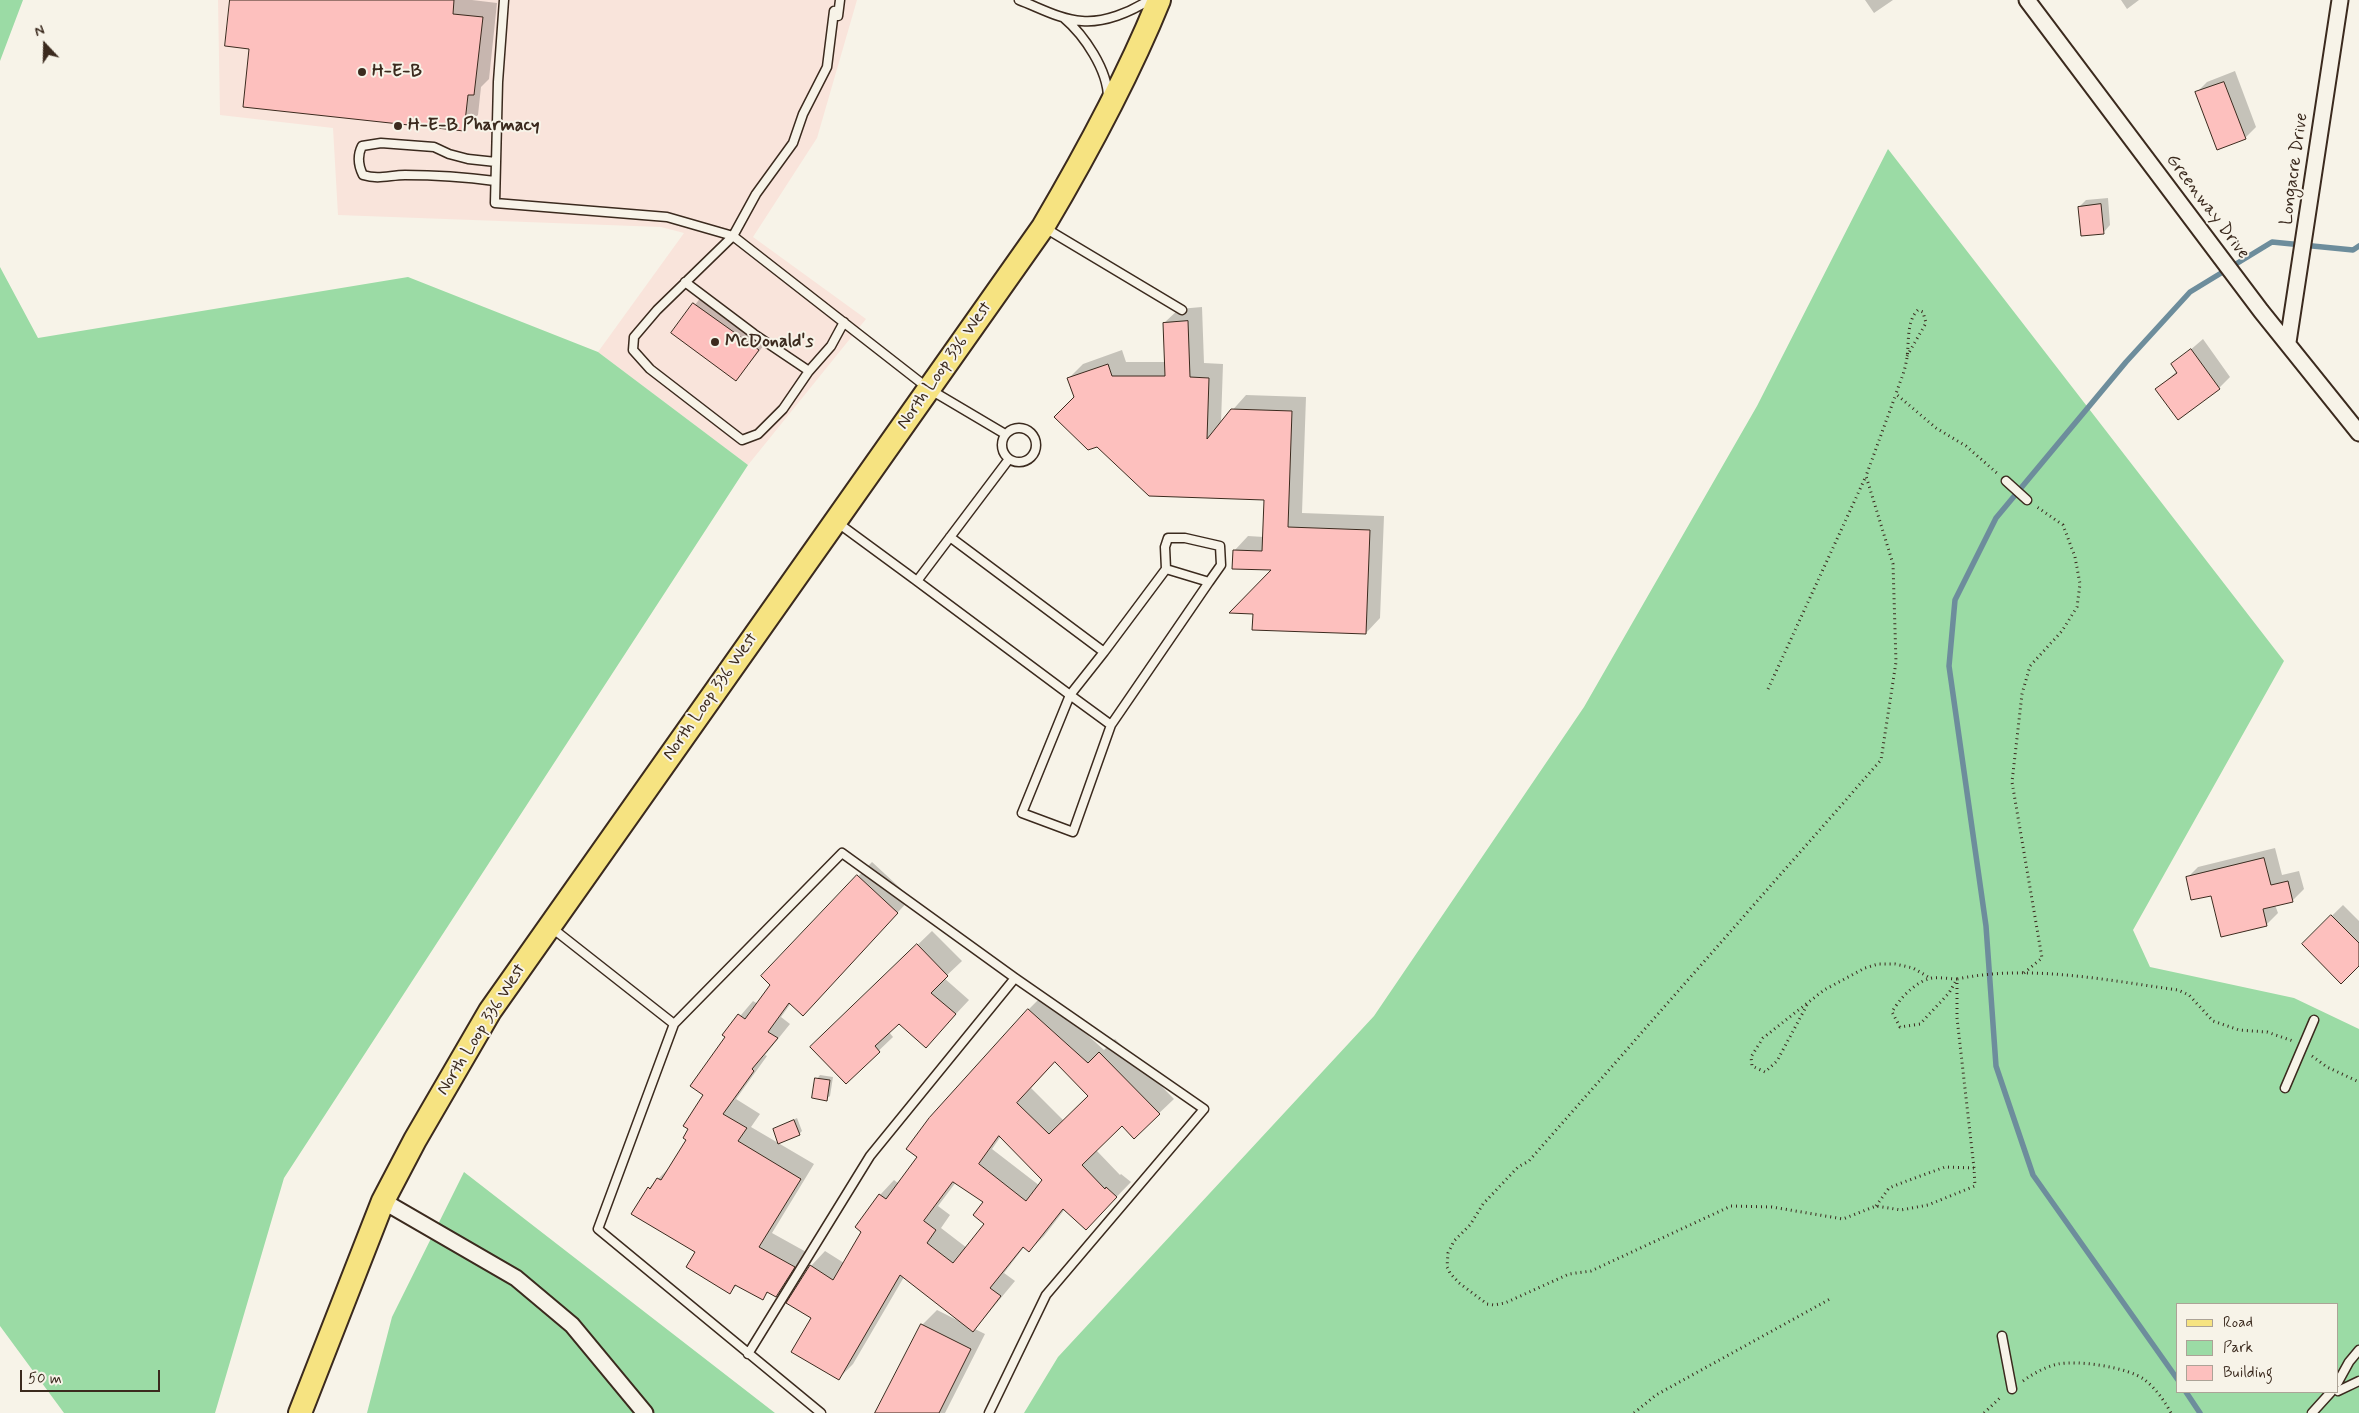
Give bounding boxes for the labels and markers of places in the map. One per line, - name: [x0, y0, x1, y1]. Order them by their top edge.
- place label: H-E-B: [372, 61, 422, 83]
- marker: H-E-B: [356, 66, 368, 78]
- place label: H-E-B Pharmacy: [408, 115, 540, 137]
- marker: H-E-B Pharmacy: [392, 120, 404, 132]
- place label: McDonald's: [725, 331, 813, 353]
- marker: McDonald's: [709, 336, 721, 348]

